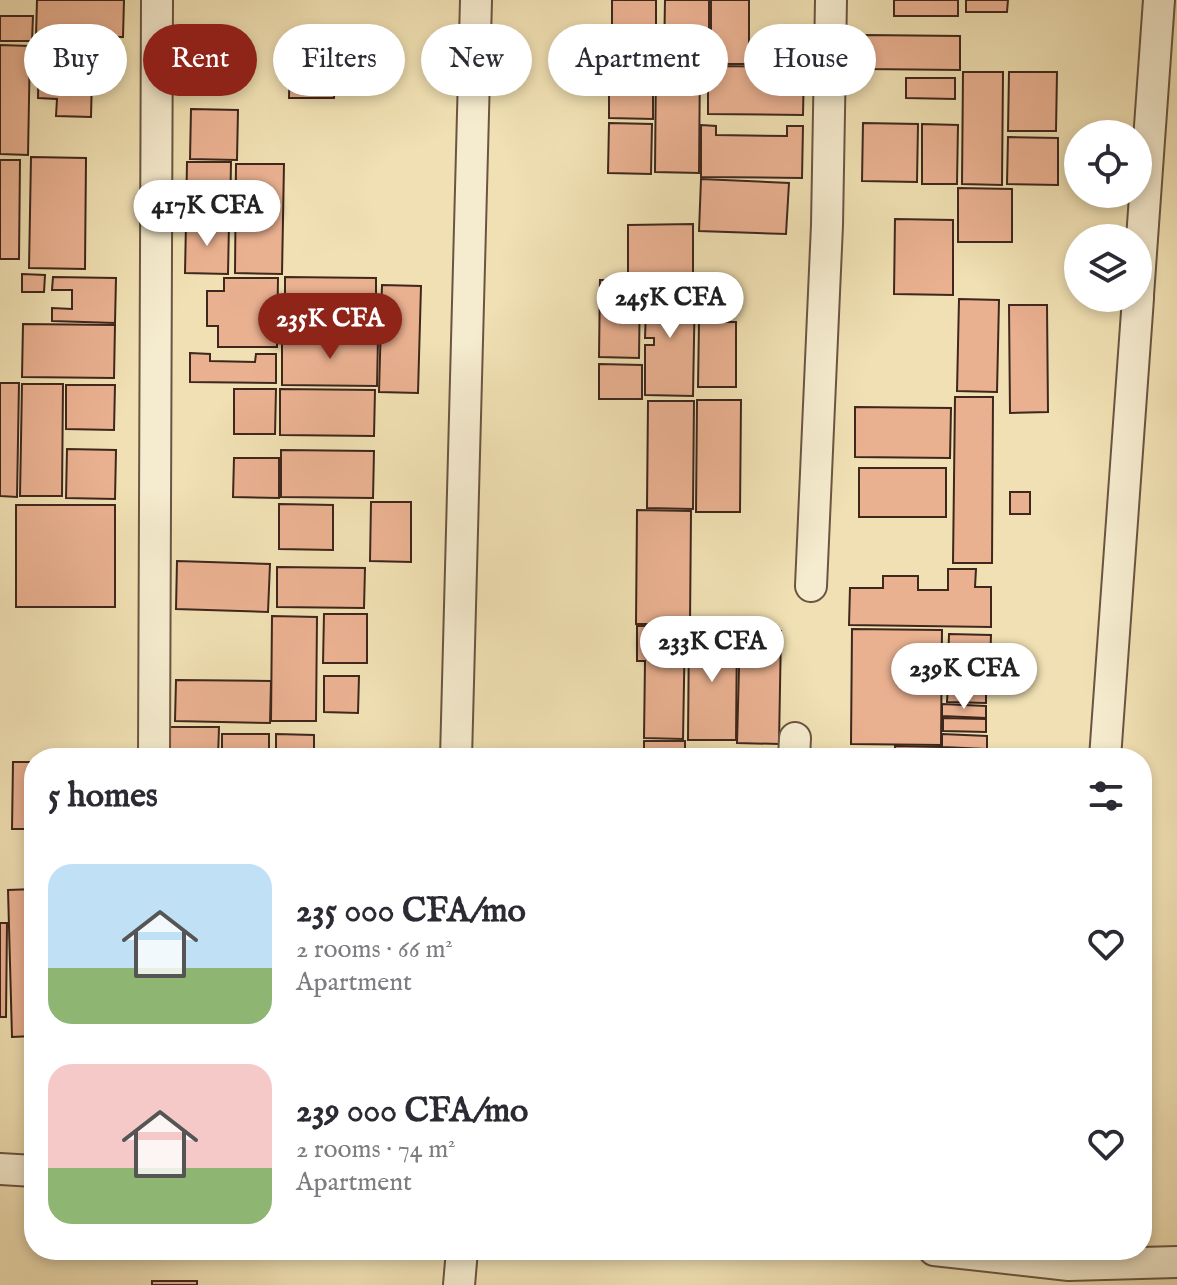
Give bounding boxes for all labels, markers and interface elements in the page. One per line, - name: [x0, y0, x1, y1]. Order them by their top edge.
- chip: Buy: [24, 24, 127, 96]
- chip: Rent: [143, 24, 257, 96]
- chip: Filters: [273, 24, 405, 96]
- chip: New: [421, 24, 532, 96]
- chip: Apartment: [548, 24, 728, 96]
- chip: House: [744, 24, 876, 96]
- map controls: [1064, 120, 1152, 312]
- button: locate: [1064, 120, 1152, 208]
- pin: 417K CFA: [124, 180, 290, 248]
- text: 417K CFA: [151, 189, 263, 222]
- button: layers: [1064, 224, 1152, 312]
- pin: 245K CFA: [587, 272, 753, 340]
- text: 245K CFA: [615, 281, 725, 314]
- pin: 235K CFA: [247, 293, 413, 361]
- text: 235K CFA: [276, 302, 384, 335]
- pin: 233K CFA: [629, 616, 795, 684]
- text: 233K CFA: [658, 625, 766, 658]
- pin: 239K CFA: [881, 643, 1047, 711]
- text: 239K CFA: [909, 652, 1019, 685]
- icon: filters: [1084, 774, 1128, 818]
- text: 5 homes: [48, 775, 158, 818]
- text: 235 000 CFA/mo: [296, 890, 526, 933]
- icon: home: [112, 896, 208, 992]
- icon: heart: [1084, 922, 1128, 966]
- text: 2 rooms · 66 m²: [296, 933, 453, 966]
- text: Apartment: [296, 966, 412, 999]
- text: 239 000 CFA/mo: [296, 1090, 528, 1133]
- icon: home: [112, 1096, 208, 1192]
- icon: heart: [1084, 1122, 1128, 1166]
- text: 2 rooms · 74 m²: [296, 1133, 456, 1166]
- text: Apartment: [296, 1166, 412, 1199]

